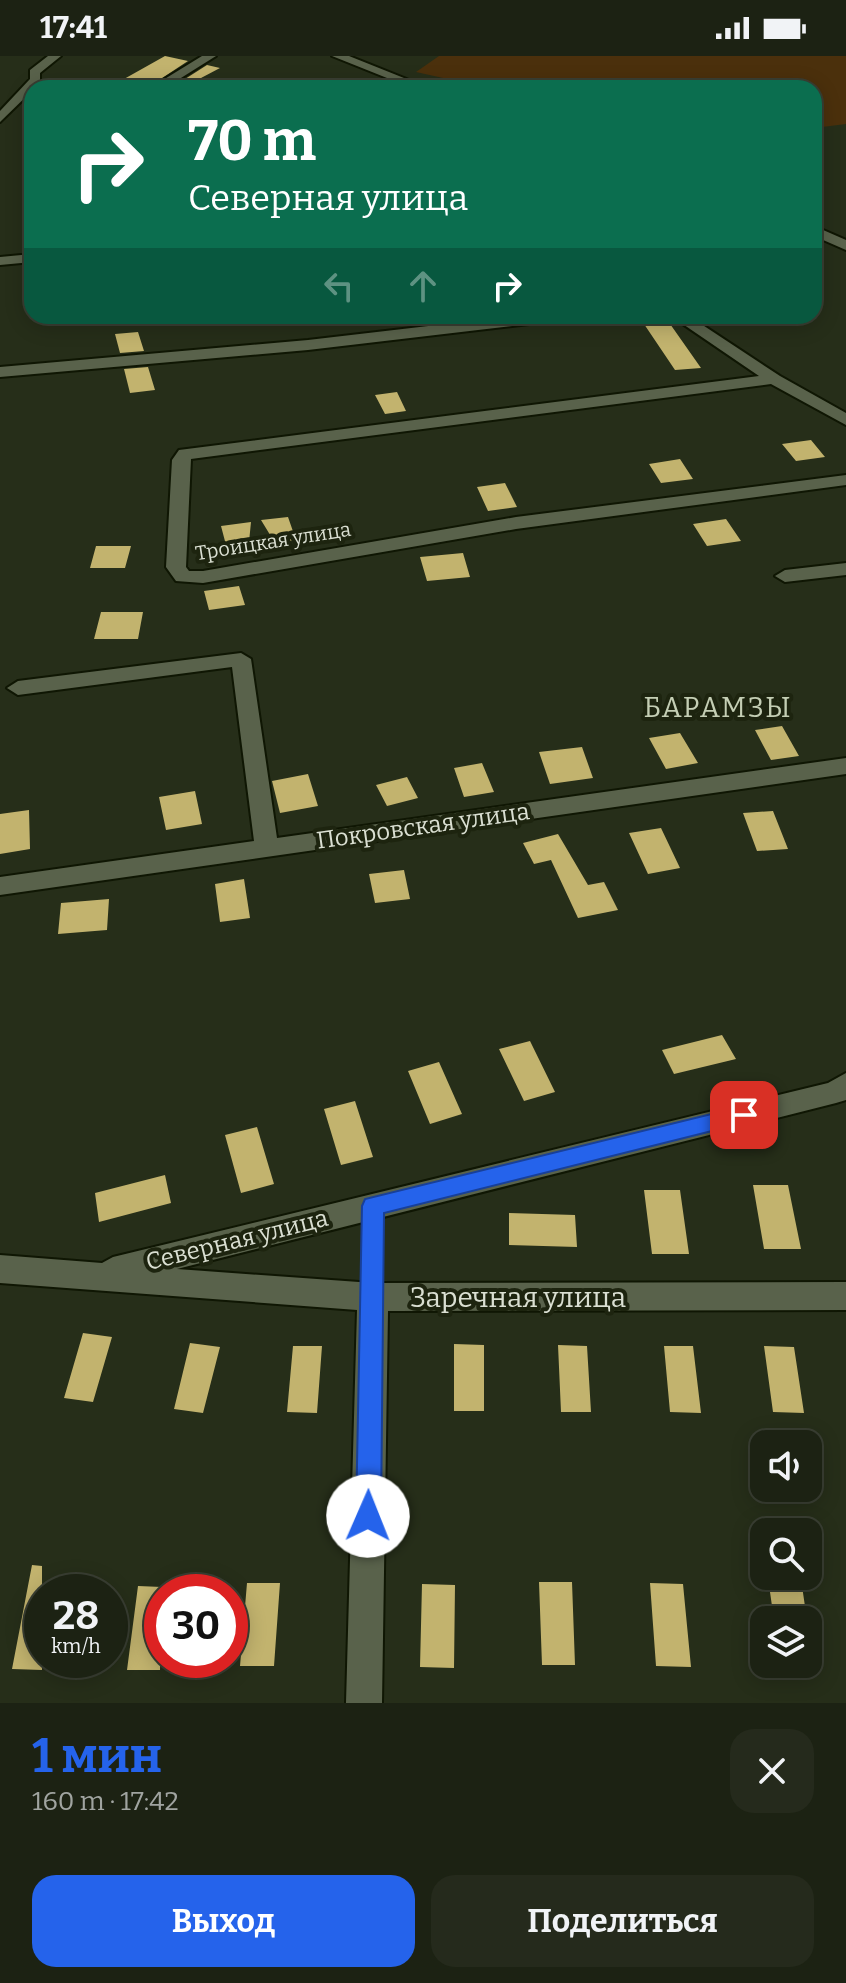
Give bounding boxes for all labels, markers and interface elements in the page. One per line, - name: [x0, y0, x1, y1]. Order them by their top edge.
- text: 17:41: [40, 10, 107, 46]
- text: 70 m: [188, 108, 316, 175]
- icon: right: [56, 112, 160, 216]
- text: Северная улица: [188, 176, 468, 220]
- icon: left: [317, 264, 361, 308]
- icon: ahead: [401, 264, 445, 308]
- icon: right: [485, 264, 529, 308]
- street label: Троицкая улица: [193, 517, 353, 565]
- district label: БАРАМЗЫ: [643, 691, 793, 724]
- street label: Покровская улица: [315, 797, 531, 855]
- pin: [710, 1081, 778, 1149]
- icon: arrive: [722, 1093, 766, 1137]
- street label: Северная улица: [143, 1204, 331, 1276]
- street label: Заречная улица: [410, 1281, 626, 1314]
- map controls: [750, 1430, 822, 1678]
- button: sound: [750, 1430, 822, 1502]
- position arrow: [326, 1474, 410, 1558]
- button: search: [750, 1518, 822, 1590]
- speed limit sign: 30: [144, 1574, 248, 1678]
- text: 28: [53, 1592, 99, 1640]
- button: layers: [750, 1606, 822, 1678]
- text: km/h: [51, 1634, 101, 1658]
- text: 1 мин: [32, 1727, 162, 1785]
- button: close: [730, 1729, 814, 1813]
- text: 160 m · 17:42: [32, 1786, 179, 1817]
- button: Выход: [32, 1875, 415, 1967]
- button: Поделиться: [431, 1875, 814, 1967]

